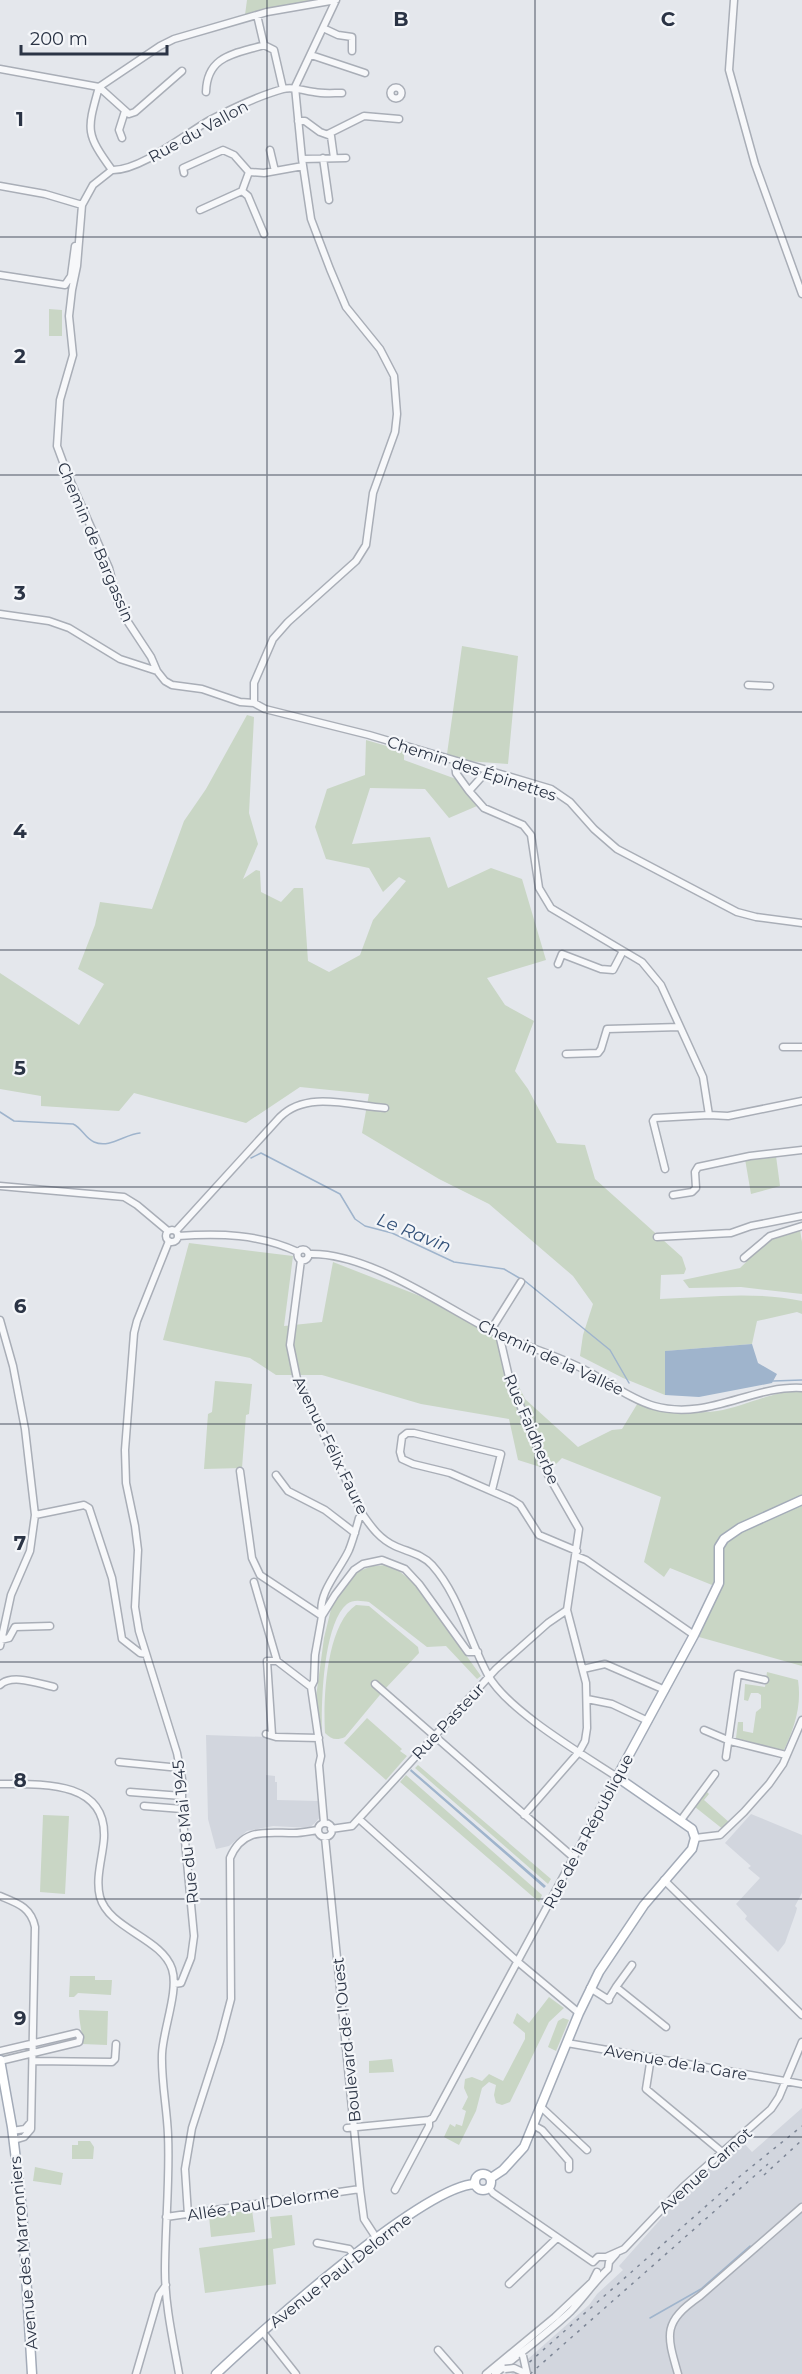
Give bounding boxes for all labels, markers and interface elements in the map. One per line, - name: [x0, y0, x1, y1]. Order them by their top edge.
- text: B: [393, 7, 409, 31]
- text: C: [661, 7, 676, 31]
- scale bar: [21, 18, 166, 56]
- text: 200 m: [30, 28, 88, 50]
- street label: Rue du Vallon: [145, 96, 251, 167]
- text: 1: [16, 107, 24, 131]
- text: 2: [14, 344, 26, 368]
- street label: Chemin de Bargassin: [53, 459, 138, 625]
- text: 3: [13, 581, 26, 605]
- street label: Chemin des Épinettes: [385, 732, 559, 805]
- text: 4: [13, 819, 27, 843]
- text: 5: [14, 1056, 26, 1080]
- water label: Le Ravin: [374, 1208, 454, 1258]
- text: 6: [14, 1294, 27, 1318]
- street label: Chemin de la Vallée: [475, 1315, 627, 1400]
- street label: Rue Faidherbe: [500, 1371, 563, 1487]
- street label: Avenue Félix Faure: [289, 1373, 372, 1517]
- text: 7: [14, 1531, 26, 1555]
- street label: Rue Pasteur: [408, 1679, 489, 1764]
- street label: Rue de la République: [540, 1751, 637, 1912]
- street label: Rue du 8 Mai 1945: [168, 1759, 203, 1905]
- text: 8: [13, 1768, 27, 1792]
- street label: Boulevard de l'Ouest: [328, 1956, 365, 2123]
- text: 9: [14, 2006, 26, 2030]
- street label: Avenue de la Gare: [603, 2041, 749, 2084]
- street label: Avenue Carnot: [655, 2123, 756, 2217]
- street label: Avenue des Marronniers: [6, 2155, 41, 2350]
- street label: Allée Paul Delorme: [186, 2182, 340, 2225]
- street label: Avenue Paul Delorme: [266, 2209, 415, 2332]

